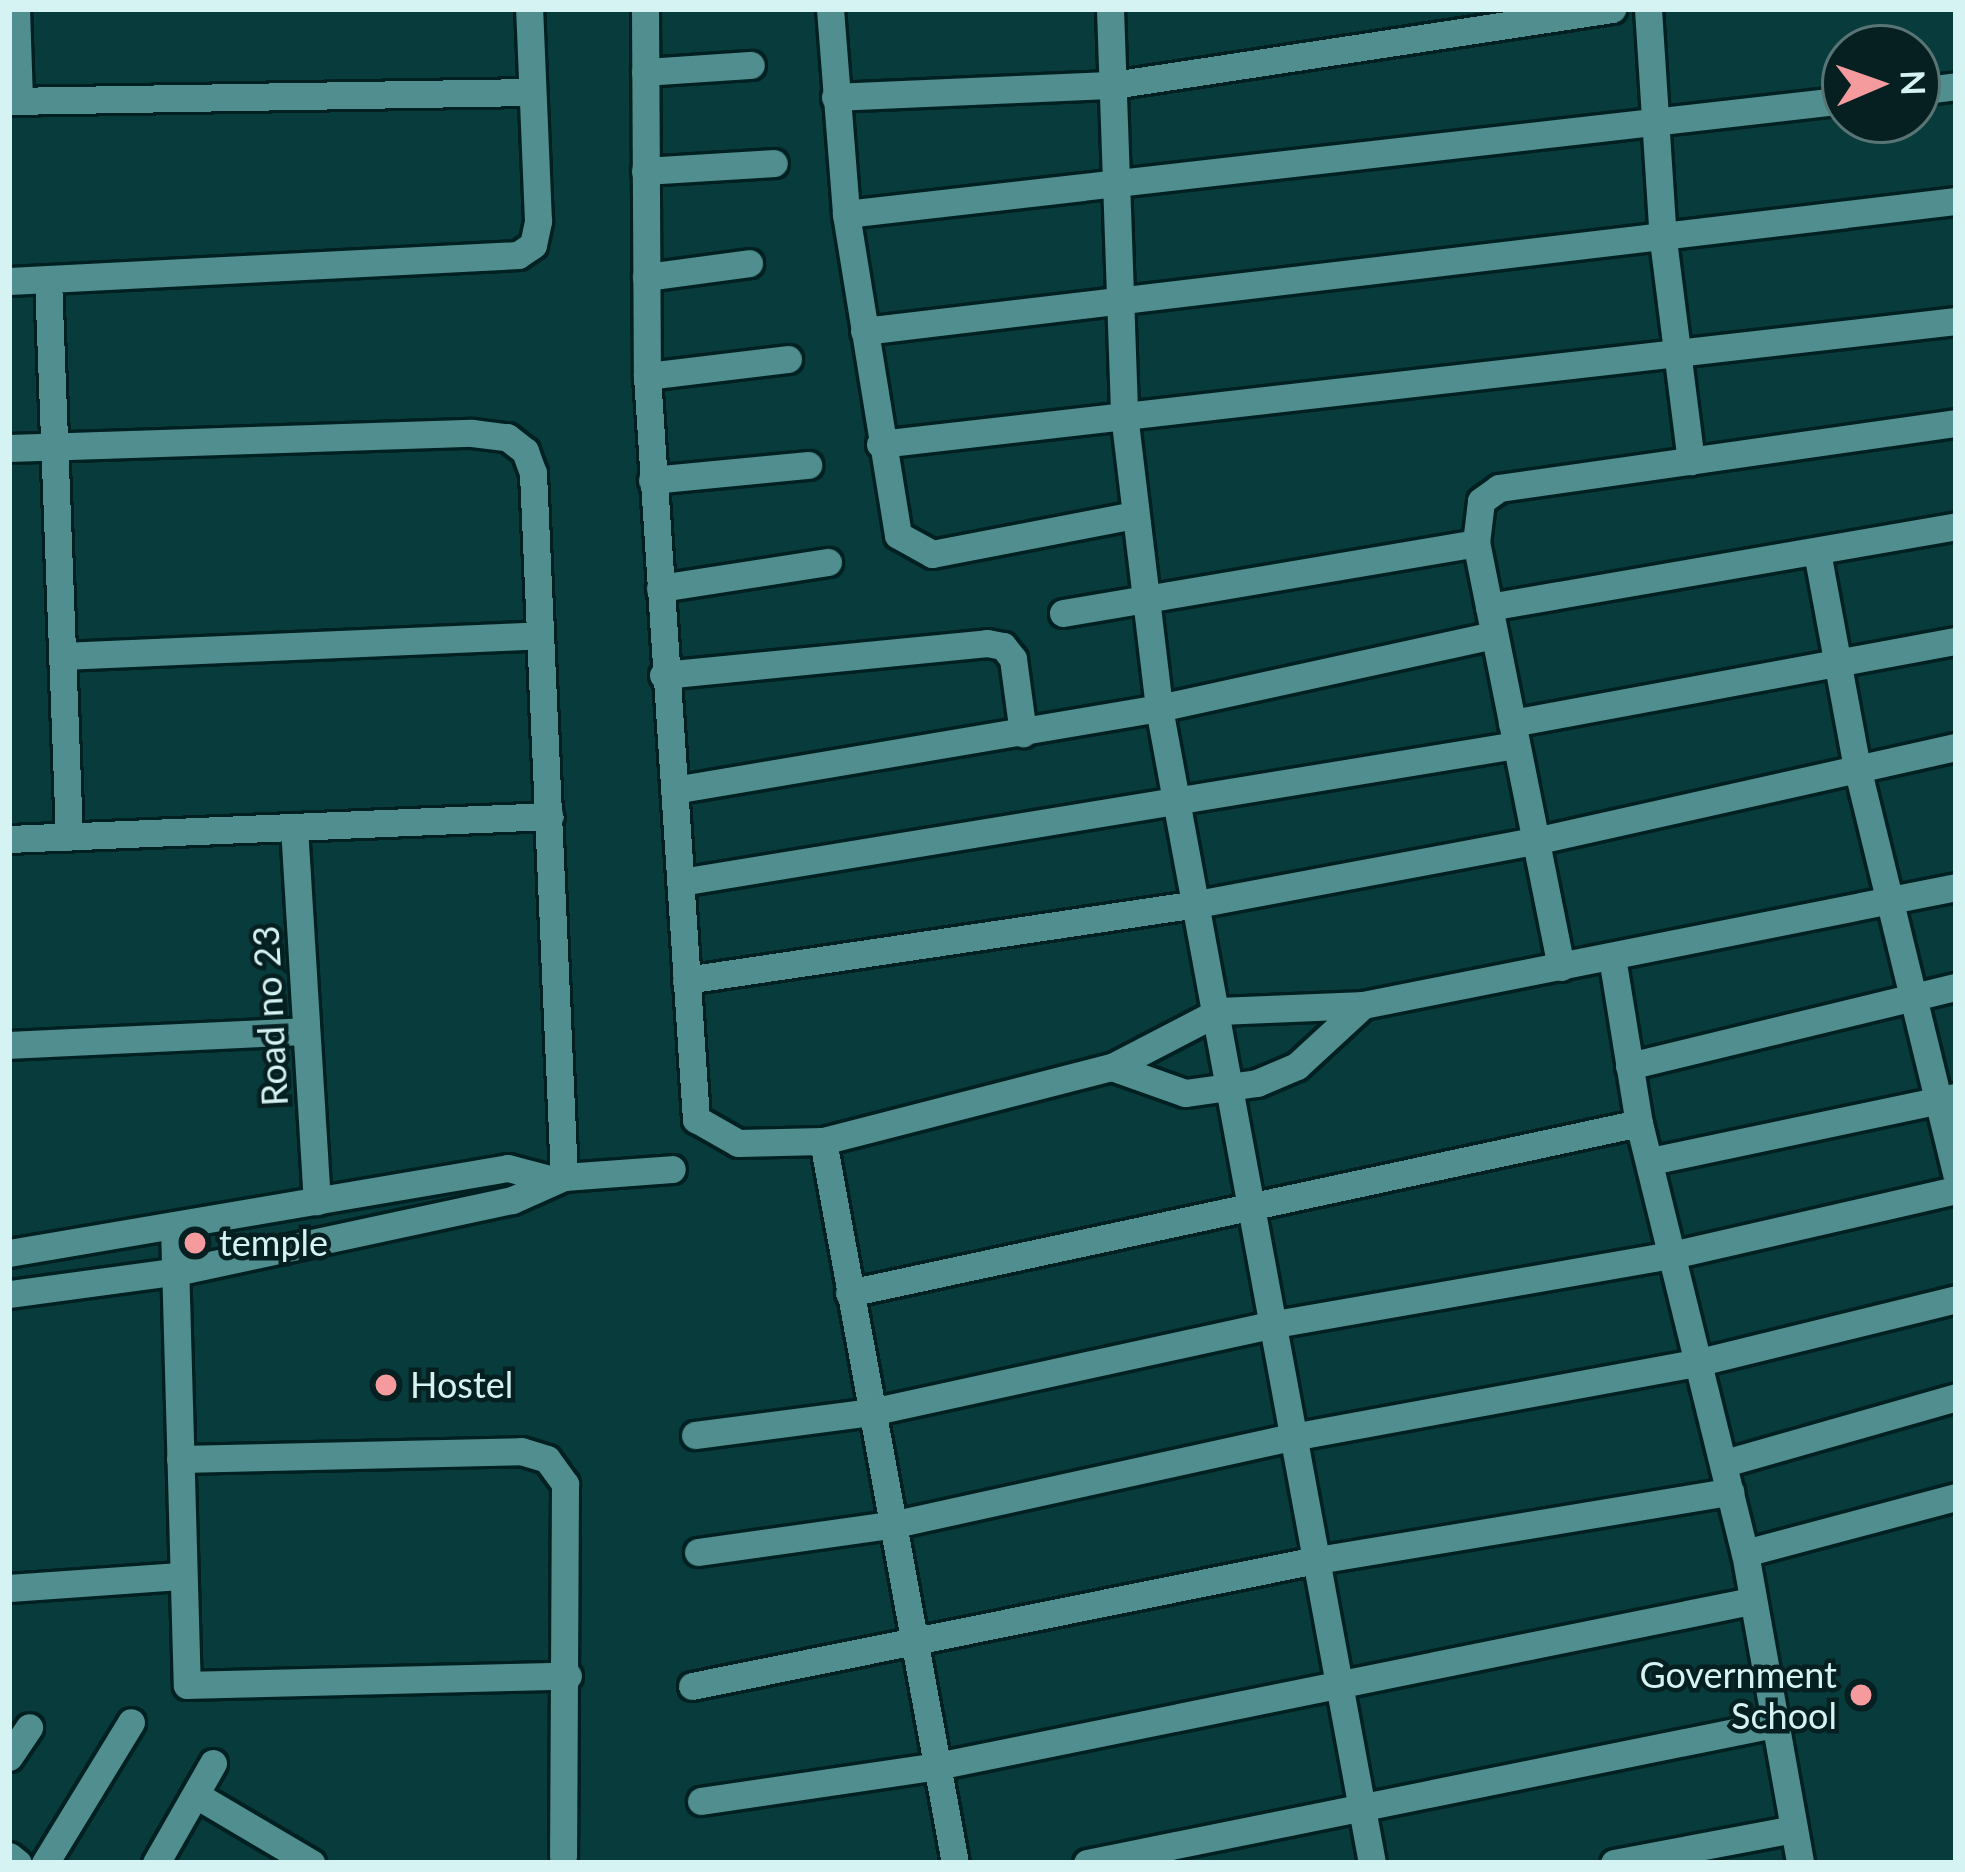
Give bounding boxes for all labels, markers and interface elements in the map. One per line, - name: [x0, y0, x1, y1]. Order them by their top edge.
- north arrow: [1821, 24, 1941, 144]
- text: N: [1894, 69, 1934, 96]
- street label: Road no 23: [244, 925, 296, 1107]
- place label: temple: [219, 1221, 328, 1265]
- marker: temple: [182, 1230, 208, 1256]
- place label: Hostel: [410, 1363, 513, 1407]
- marker: Hostel: [373, 1372, 399, 1398]
- place label: Government School: [1639, 1652, 1837, 1737]
- marker: Government School: [1848, 1682, 1874, 1708]

